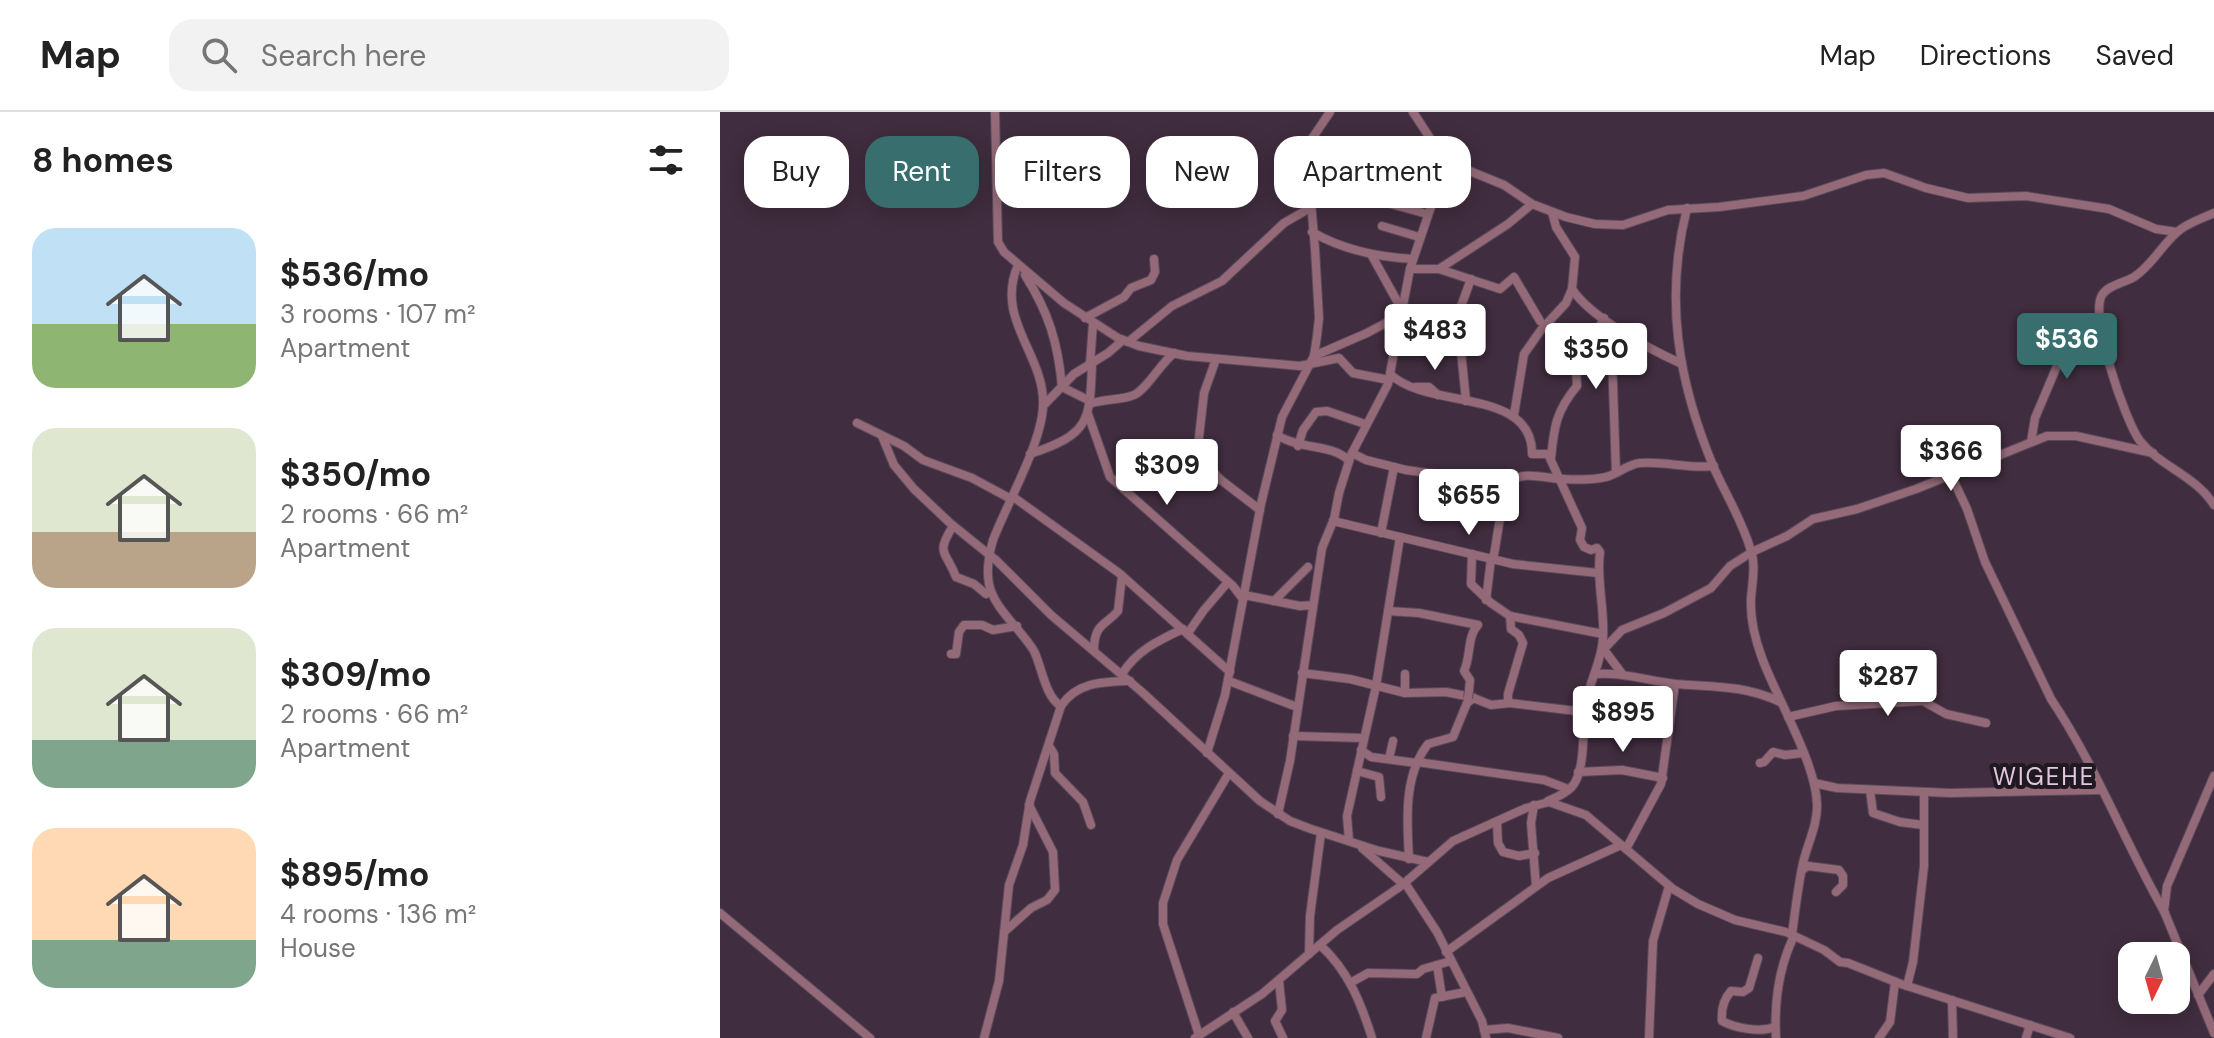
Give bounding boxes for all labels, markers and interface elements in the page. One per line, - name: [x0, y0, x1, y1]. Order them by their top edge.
- search box: [169, 19, 729, 91]
- text: Map: [40, 30, 121, 80]
- icon: search: [197, 33, 241, 77]
- text: Search here: [261, 36, 426, 75]
- text: Map: [1819, 37, 1876, 74]
- text: Directions: [1920, 37, 2052, 74]
- text: Saved: [2096, 37, 2174, 74]
- chip: Buy: [744, 136, 849, 208]
- chip: Rent: [865, 136, 979, 208]
- chip: Filters: [995, 136, 1130, 208]
- chip: New: [1146, 136, 1258, 208]
- chip: Apartment: [1274, 136, 1471, 208]
- text: 8 homes: [32, 138, 174, 183]
- icon: filters: [644, 138, 688, 182]
- text: $536/mo: [280, 252, 429, 297]
- icon: home: [96, 260, 192, 356]
- text: 3 rooms · 107 m²: [280, 297, 476, 331]
- pin: $483: [1388, 304, 1482, 372]
- text: $483: [1403, 313, 1467, 347]
- pin: $536: [2020, 313, 2114, 381]
- text: $536: [2035, 322, 2099, 356]
- pin: $350: [1549, 323, 1643, 391]
- text: Apartment: [280, 331, 411, 365]
- text: $350: [1563, 332, 1629, 366]
- pin: $366: [1904, 425, 1998, 493]
- text: $366: [1919, 434, 1983, 468]
- pin: $309: [1120, 439, 1214, 507]
- text: $309: [1134, 448, 1200, 482]
- text: $350/mo: [280, 452, 431, 497]
- icon: home: [96, 460, 192, 556]
- pin: $655: [1422, 469, 1516, 537]
- text: $655: [1437, 478, 1501, 512]
- text: 2 rooms · 66 m²: [280, 497, 468, 531]
- text: Apartment: [280, 531, 411, 565]
- pin: $287: [1841, 650, 1935, 718]
- text: $309/mo: [280, 652, 431, 697]
- text: $287: [1858, 659, 1918, 693]
- icon: home: [96, 660, 192, 756]
- pin: $895: [1576, 686, 1670, 754]
- text: $895: [1591, 695, 1655, 729]
- text: 2 rooms · 66 m²: [280, 697, 468, 731]
- text: Apartment: [280, 731, 411, 765]
- district label: WIGEHE: [1993, 761, 2095, 792]
- text: $895/mo: [280, 852, 430, 897]
- icon: home: [96, 860, 192, 956]
- text: 4 rooms · 136 m²: [280, 897, 476, 931]
- text: House: [280, 931, 356, 965]
- north arrow: [2118, 942, 2190, 1014]
- map controls: [2118, 942, 2190, 1014]

